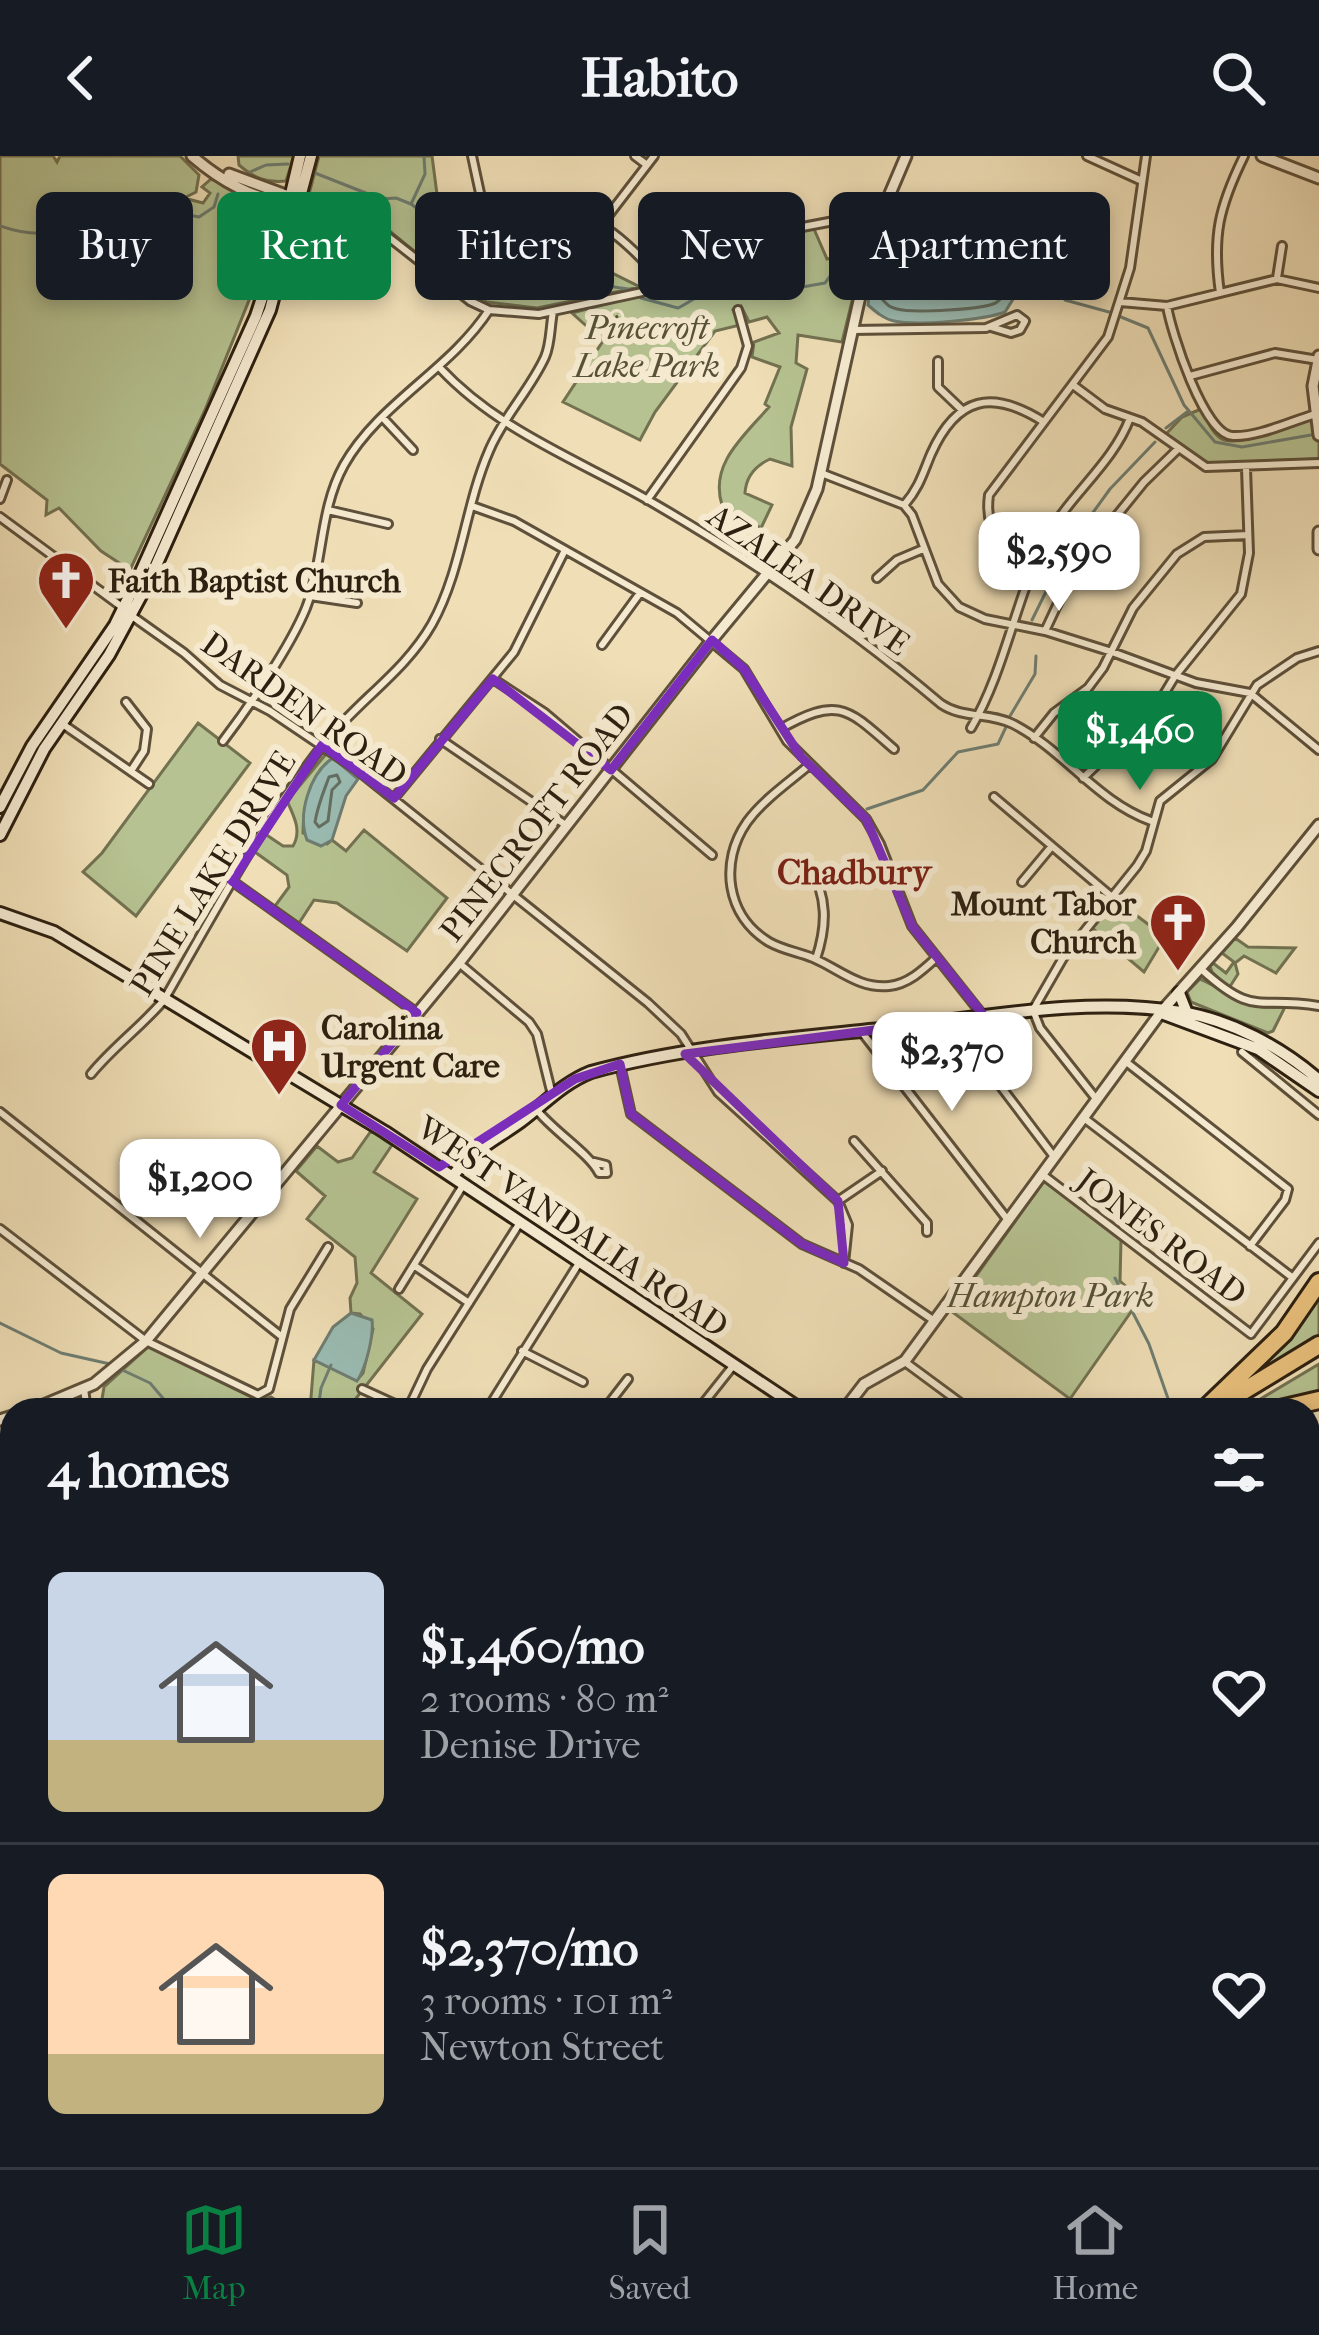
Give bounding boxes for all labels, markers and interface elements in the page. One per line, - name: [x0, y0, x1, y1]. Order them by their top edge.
- icon: back: [48, 45, 114, 111]
- icon: search: [1205, 45, 1271, 111]
- text: Habito: [581, 47, 738, 110]
- chip: Buy: [36, 192, 193, 300]
- chip: Rent: [217, 192, 391, 300]
- chip: Filters: [415, 192, 614, 300]
- chip: New: [638, 192, 805, 300]
- chip: Apartment: [829, 192, 1110, 300]
- park label: Pinecroft Lake Park: [572, 309, 720, 386]
- street label: AZALEA DRIVE: [698, 495, 916, 664]
- pin: $2,590: [961, 512, 1157, 614]
- text: $2,590: [1006, 528, 1112, 574]
- church icon: Faith Baptist Church: [35, 549, 97, 631]
- place label: Faith Baptist Church: [108, 562, 401, 601]
- street label: DARDEN ROAD: [194, 624, 414, 795]
- pin: $1,460: [1042, 691, 1238, 793]
- street label: PINECROFT ROAD: [432, 696, 642, 950]
- text: $1,460: [1085, 707, 1195, 753]
- street label: PINE LAKE DRIVE: [122, 744, 304, 1003]
- district label: Chadbury: [777, 851, 933, 893]
- place label: Mount Tabor Church: [951, 885, 1137, 962]
- church icon: Mount Tabor Church: [1147, 891, 1209, 973]
- place label: Carolina Urgent Care: [321, 1009, 501, 1086]
- pin: $2,370: [854, 1012, 1050, 1114]
- hospital icon: Carolina Urgent Care: [248, 1015, 310, 1097]
- text: $2,370: [899, 1028, 1005, 1074]
- street label: WEST VANDALIA ROAD: [408, 1108, 735, 1346]
- pin: $1,200: [102, 1139, 298, 1241]
- text: $1,200: [147, 1155, 253, 1201]
- street label: JONES ROAD: [1066, 1159, 1254, 1314]
- park label: Hampton Park: [946, 1277, 1154, 1316]
- icon: filters: [1206, 1437, 1272, 1503]
- text: 4 homes: [48, 1440, 229, 1500]
- text: $1,460/mo: [420, 1616, 645, 1676]
- icon: home: [144, 1620, 288, 1764]
- icon: heart: [1206, 1659, 1272, 1725]
- text: 2 rooms · 80 m²: [420, 1676, 668, 1722]
- text: Denise Drive: [420, 1722, 641, 1768]
- text: $2,370/mo: [420, 1918, 639, 1978]
- icon: home: [144, 1922, 288, 2066]
- icon: heart: [1206, 1961, 1272, 2027]
- text: 3 rooms · 101 m²: [420, 1978, 672, 2024]
- text: Newton Street: [420, 2024, 664, 2070]
- tab: Map: [181, 2197, 247, 2308]
- tab: Saved: [609, 2197, 690, 2308]
- tab: Home: [1052, 2197, 1138, 2308]

